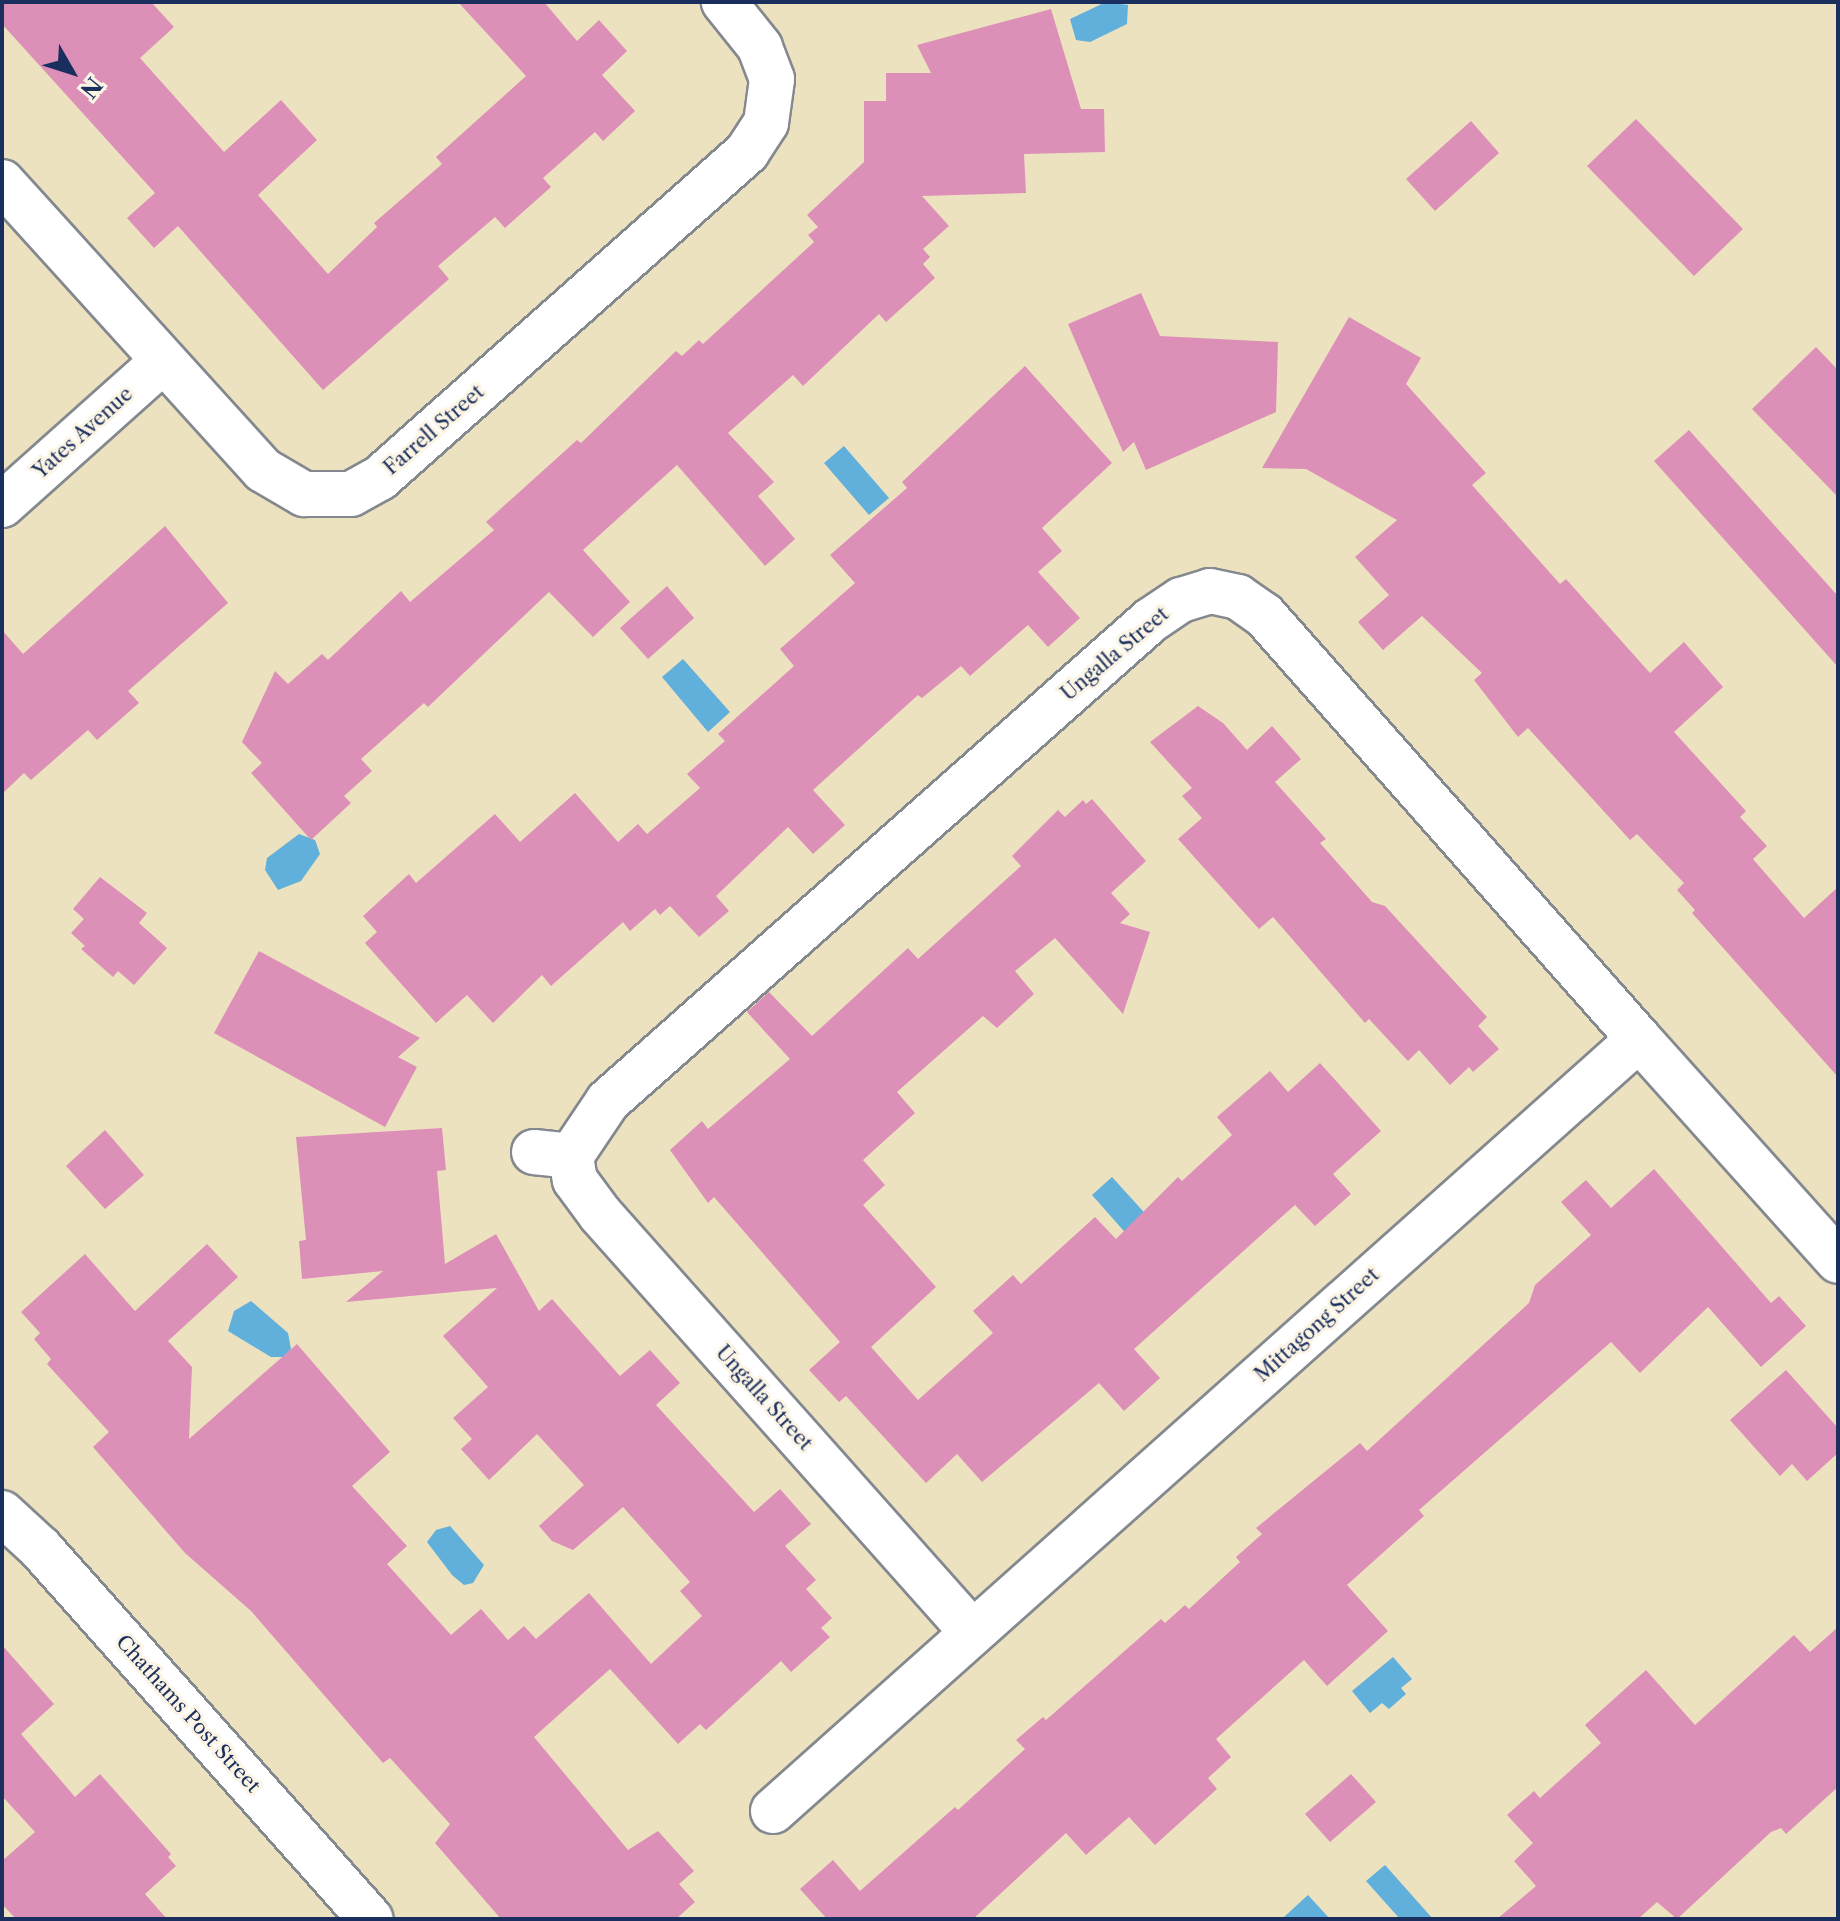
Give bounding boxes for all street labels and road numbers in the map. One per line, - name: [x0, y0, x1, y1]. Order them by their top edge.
- street label: Farrell Street: [379, 380, 489, 480]
- street label: Yates Avenue: [28, 382, 138, 484]
- street label: Ungalla Street: [1056, 602, 1174, 706]
- street label: Mittagong Street: [1250, 1263, 1384, 1387]
- street label: Ungalla Street: [711, 1341, 817, 1455]
- street label: Chathams Post Street: [111, 1630, 265, 1798]

